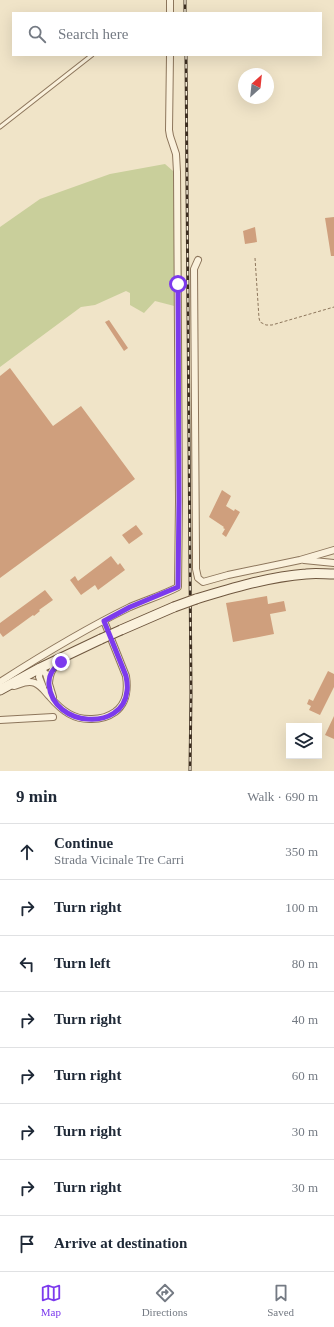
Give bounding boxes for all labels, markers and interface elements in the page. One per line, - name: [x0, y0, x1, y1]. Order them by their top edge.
- search box: [12, 12, 322, 56]
- icon: search: [26, 23, 48, 45]
- text: Search here: [58, 26, 128, 42]
- north arrow: [238, 68, 274, 104]
- route start: [169, 275, 187, 293]
- route end: [52, 653, 70, 671]
- map controls: [286, 723, 322, 759]
- button: layers: [286, 723, 322, 759]
- text: 9 min: [16, 787, 57, 806]
- text: Walk · 690 m: [247, 789, 318, 804]
- text: Continue: [54, 835, 113, 851]
- icon: ahead: [16, 841, 38, 863]
- text: 350 m: [285, 844, 318, 859]
- text: Strada Vicinale Tre Carri: [54, 852, 184, 867]
- icon: right: [16, 897, 38, 919]
- text: Turn right: [54, 899, 121, 915]
- text: 100 m: [285, 900, 318, 915]
- icon: left: [16, 953, 38, 975]
- text: Turn left: [54, 955, 111, 971]
- text: 80 m: [292, 956, 318, 971]
- icon: right: [16, 1009, 38, 1031]
- text: Turn right: [54, 1011, 121, 1027]
- text: 40 m: [292, 1012, 318, 1027]
- icon: right: [16, 1065, 38, 1087]
- text: Turn right: [54, 1067, 121, 1083]
- text: 60 m: [292, 1068, 318, 1083]
- icon: right: [16, 1121, 38, 1143]
- text: Turn right: [54, 1123, 121, 1139]
- text: 30 m: [292, 1124, 318, 1139]
- icon: right: [16, 1177, 38, 1199]
- text: Turn right: [54, 1179, 121, 1195]
- text: 30 m: [292, 1180, 318, 1195]
- icon: arrive: [16, 1233, 38, 1255]
- text: Arrive at destination: [54, 1235, 187, 1251]
- tab: Map: [40, 1282, 62, 1318]
- tab: Directions: [142, 1282, 187, 1318]
- tab: Saved: [267, 1282, 294, 1318]

